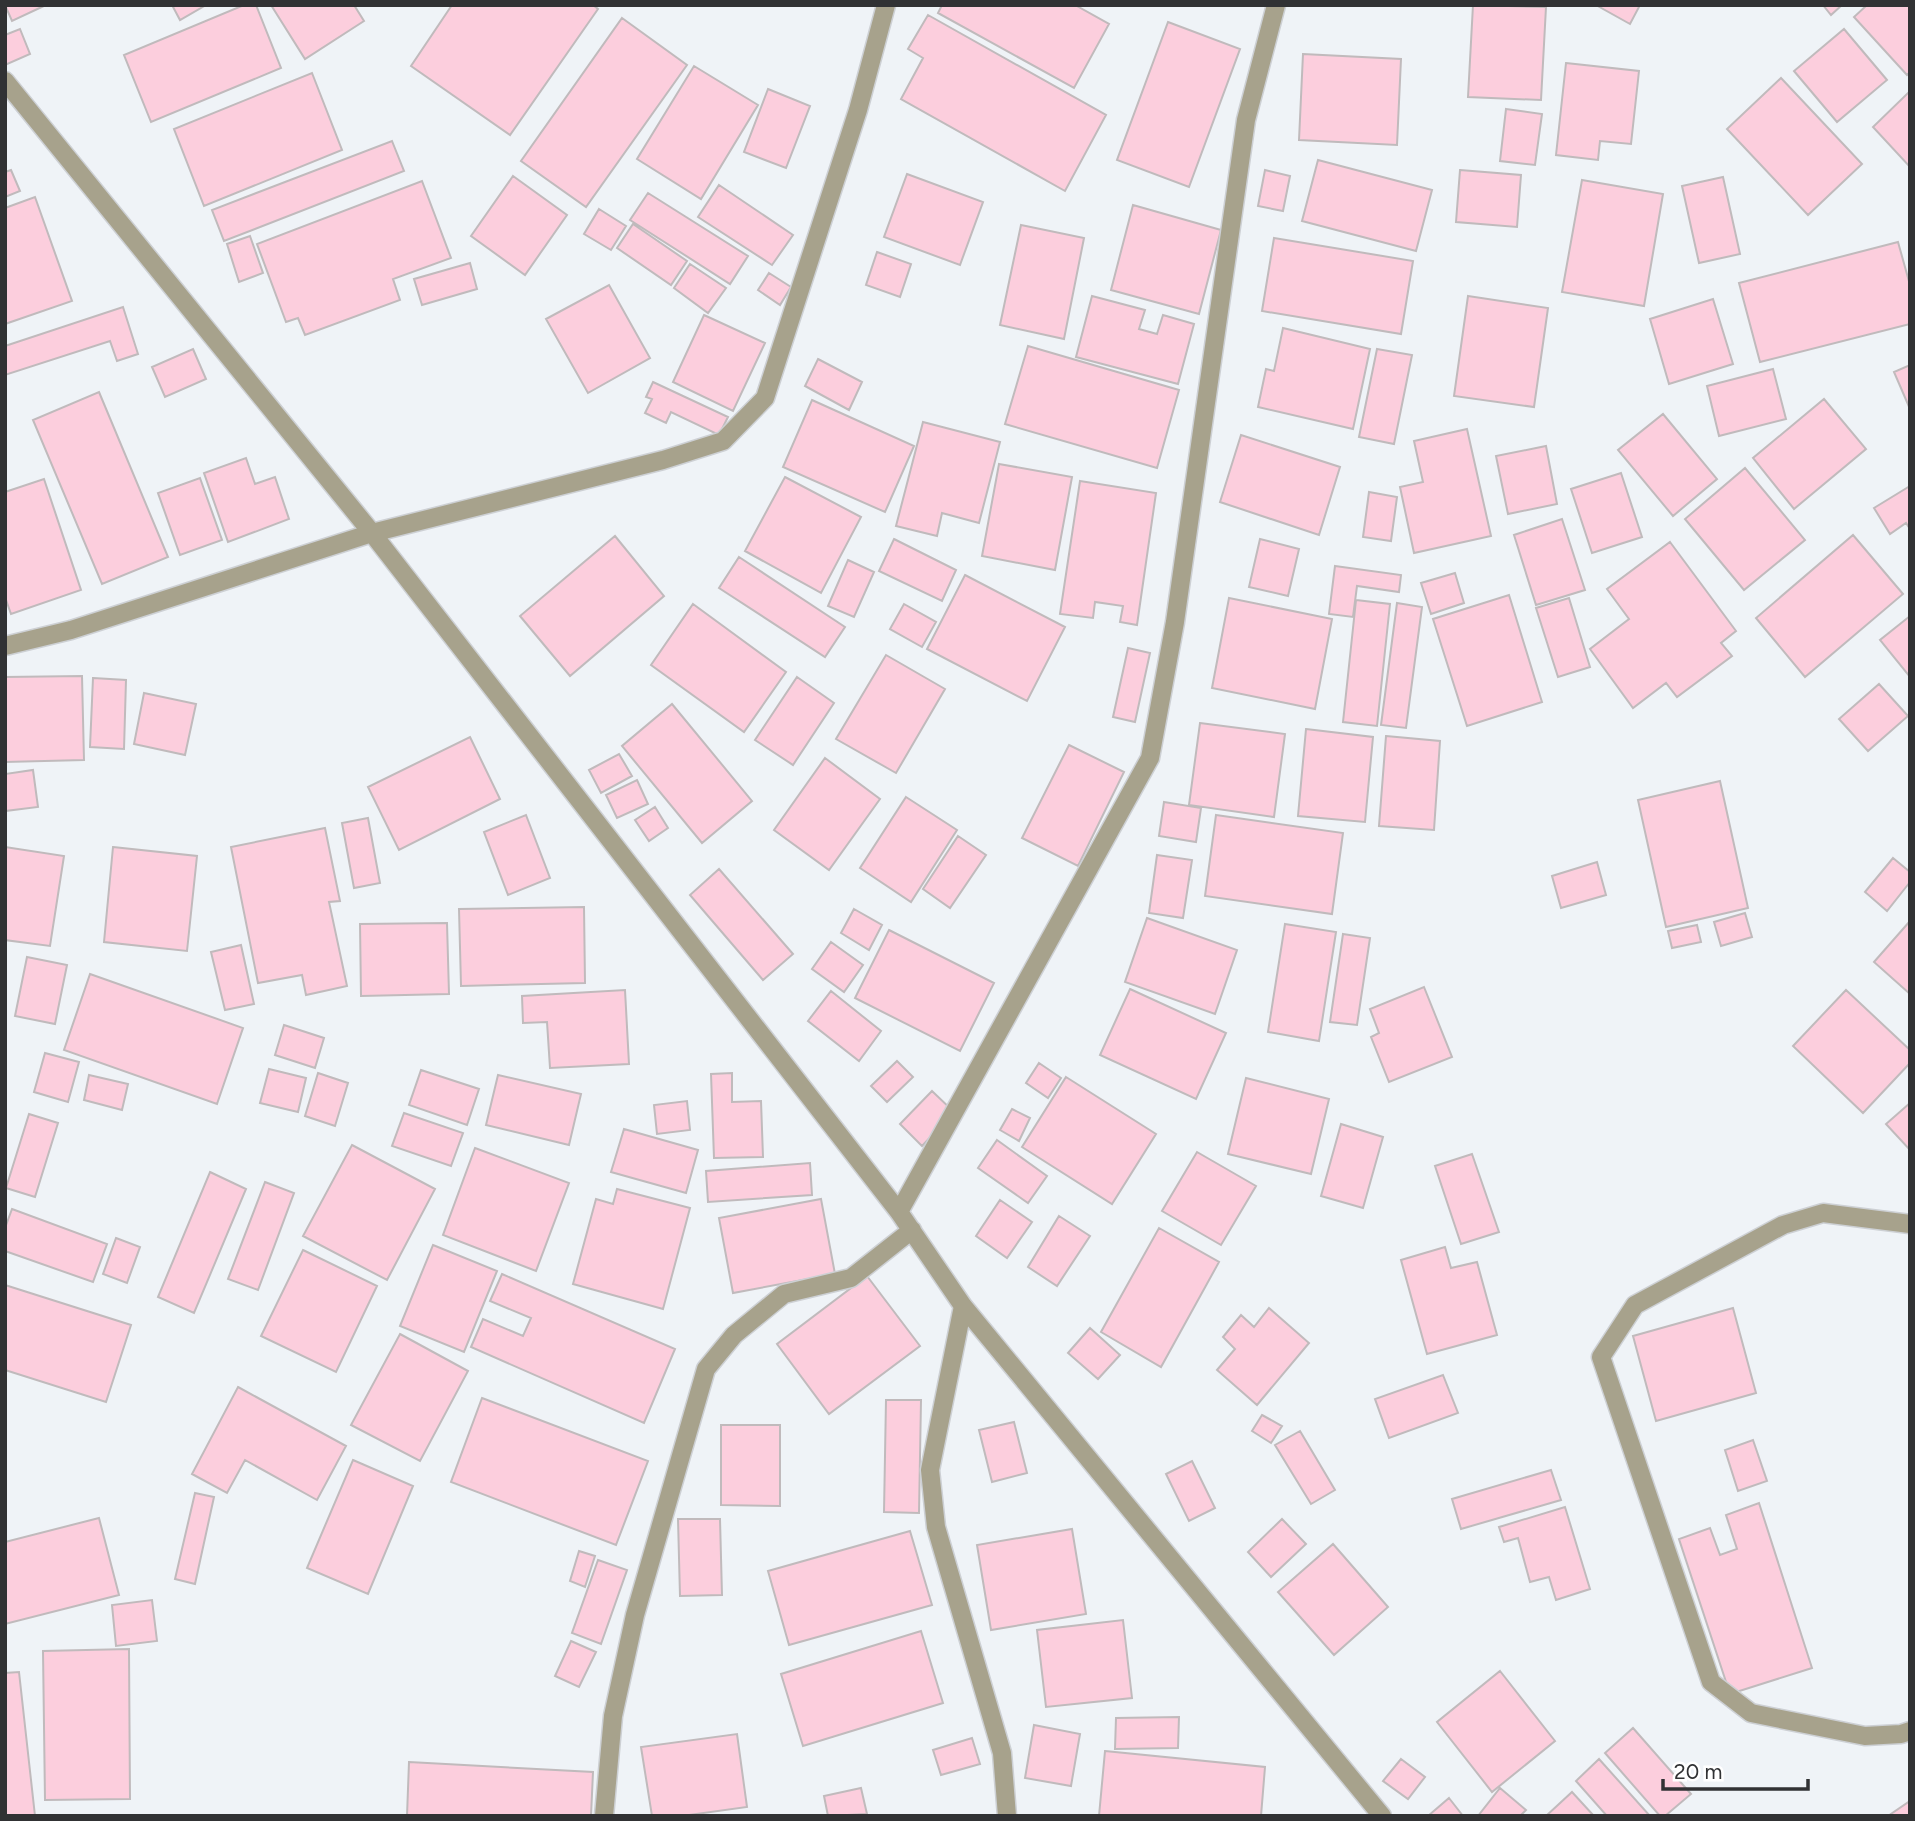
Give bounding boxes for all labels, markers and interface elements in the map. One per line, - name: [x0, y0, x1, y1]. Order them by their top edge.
- scale bar: [1663, 1748, 1808, 1792]
- text: 20 m: [1674, 1759, 1722, 1784]

